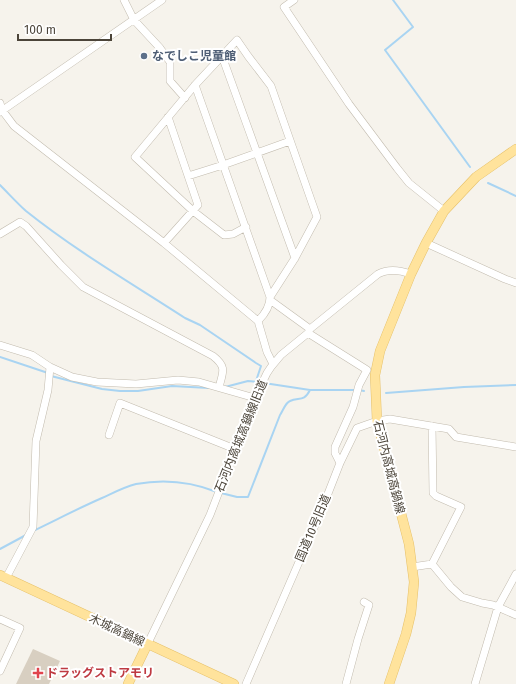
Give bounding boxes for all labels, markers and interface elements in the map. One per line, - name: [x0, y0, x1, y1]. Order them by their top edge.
- scale bar: [18, 16, 111, 42]
- text: 100 m: [24, 23, 56, 37]
- place label: なでしこ児童館: [152, 49, 236, 63]
- marker: なでしこ児童館: [139, 51, 149, 61]
- street label: 石河内高城高鍋線旧道: [212, 378, 270, 494]
- street label: 石河内高城高鍋線: [371, 419, 407, 515]
- street label: 国道10号旧道: [293, 492, 333, 564]
- street label: 木城高鍋線: [87, 611, 147, 649]
- place label: ドラッグストアモリ: [46, 666, 154, 680]
- marker: ドラッグストアモリ: [33, 668, 43, 678]

